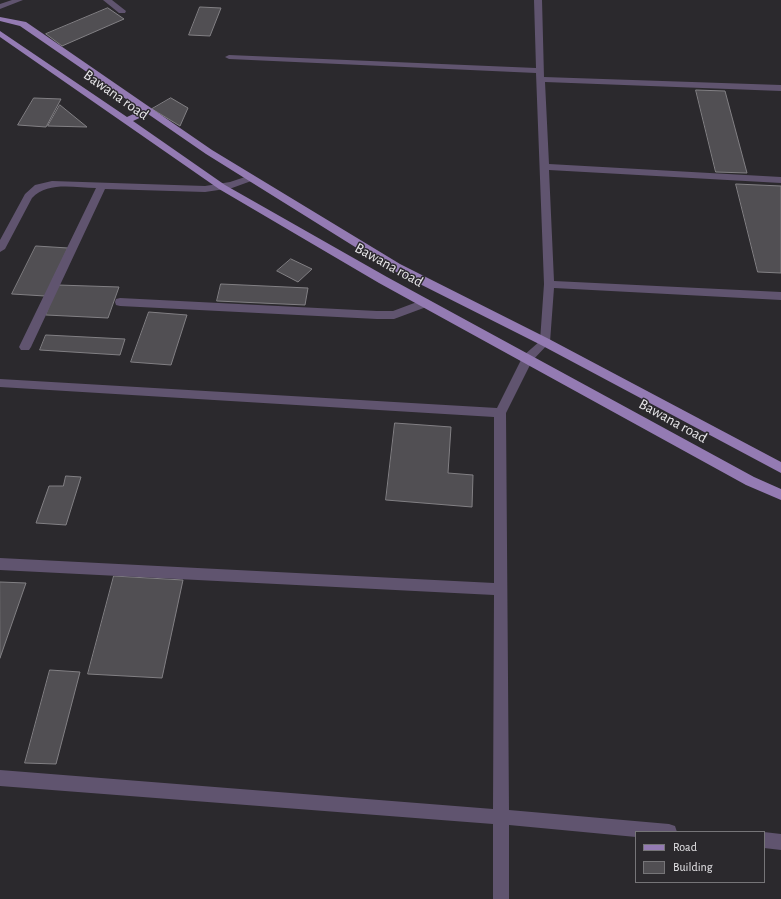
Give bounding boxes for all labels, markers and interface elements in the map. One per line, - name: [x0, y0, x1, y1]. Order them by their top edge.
- street label: Bawana road: [80, 66, 152, 124]
- street label: Bawana road: [352, 239, 426, 291]
- street label: Bawana road: [636, 395, 710, 447]
- legend: [635, 831, 765, 883]
- text: Road: [673, 841, 697, 853]
- text: Building: [673, 861, 713, 873]

